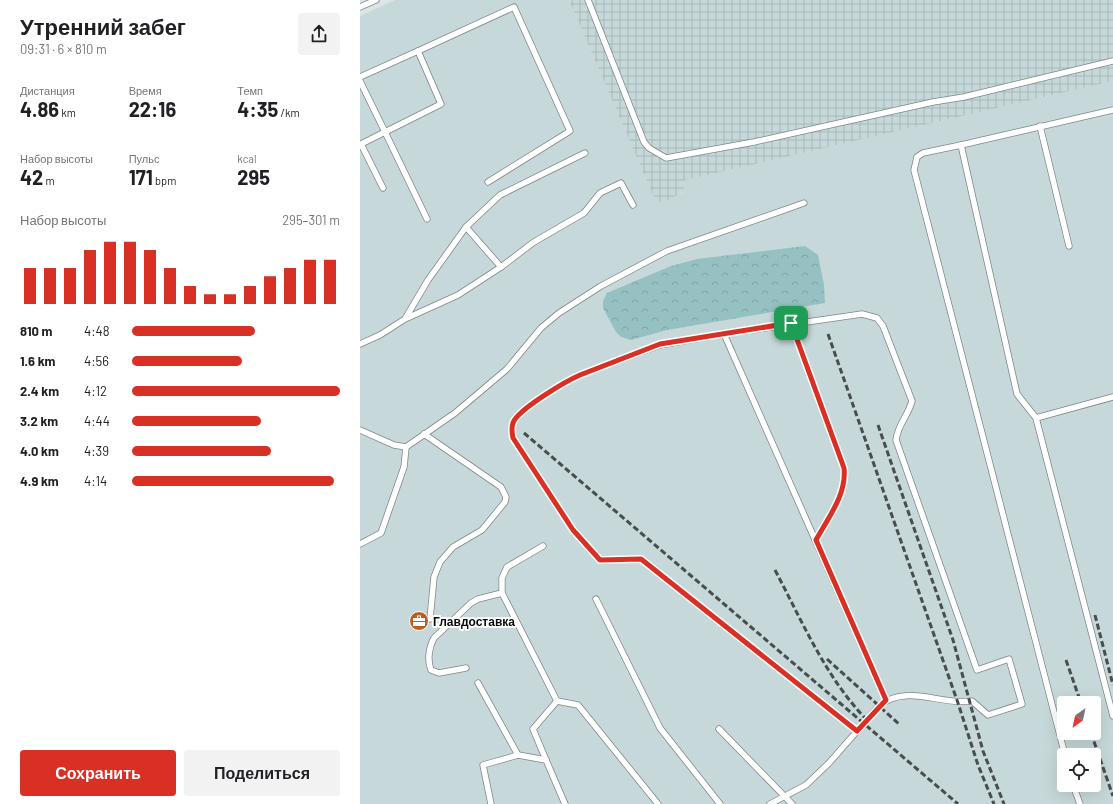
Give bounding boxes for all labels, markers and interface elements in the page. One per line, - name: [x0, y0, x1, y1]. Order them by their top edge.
- text: Утренний забег: [20, 13, 186, 39]
- button: share: [298, 13, 340, 55]
- text: 09:31 · 6 × 810 m: [20, 41, 107, 57]
- text: Дистанция: [20, 84, 75, 97]
- text: Время: [129, 84, 162, 97]
- text: Темп: [237, 84, 263, 97]
- text: 4.86: [20, 97, 59, 121]
- text: 22:16: [129, 97, 176, 121]
- text: 4:35: [237, 97, 278, 121]
- text: km: [59, 106, 76, 119]
- text: /km: [278, 106, 300, 119]
- text: Набор высоты: [20, 152, 93, 165]
- text: Пульс: [129, 152, 159, 165]
- text: kcal: [237, 152, 257, 165]
- text: 42: [20, 165, 43, 189]
- text: 171: [129, 165, 153, 189]
- text: 295: [237, 165, 270, 189]
- text: m: [43, 174, 55, 187]
- text: bpm: [153, 174, 176, 187]
- text: Набор высоты: [20, 212, 106, 228]
- text: 295–301 m: [282, 212, 340, 228]
- pin: [774, 306, 808, 340]
- icon: arrive: [780, 312, 802, 334]
- text: 810 m: [20, 323, 52, 339]
- text: 4:48: [84, 323, 110, 339]
- text: 1.6 km: [20, 353, 55, 369]
- text: 4:56: [84, 353, 109, 369]
- text: 2.4 km: [20, 383, 59, 399]
- text: 4:12: [84, 383, 107, 399]
- text: 3.2 km: [20, 413, 58, 429]
- text: 4:44: [84, 413, 110, 429]
- text: 4.0 km: [20, 443, 59, 459]
- text: 4:39: [84, 443, 109, 459]
- text: 4.9 km: [20, 473, 59, 489]
- text: 4:14: [84, 473, 107, 489]
- office icon: Главдоставка: [408, 610, 430, 632]
- place label: Главдоставка: [433, 614, 515, 629]
- north arrow: [1057, 696, 1101, 740]
- map controls: [1057, 696, 1101, 792]
- button: locate: [1057, 748, 1101, 792]
- button: Сохранить: [20, 750, 176, 796]
- button: Поделиться: [184, 750, 340, 796]

